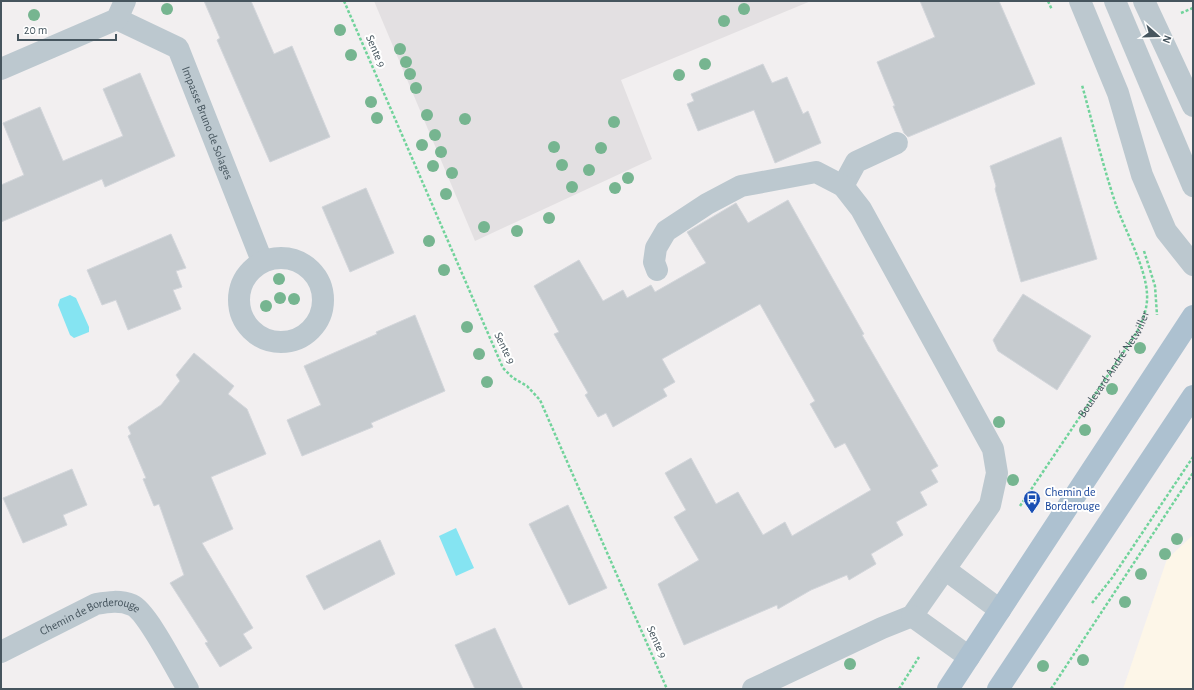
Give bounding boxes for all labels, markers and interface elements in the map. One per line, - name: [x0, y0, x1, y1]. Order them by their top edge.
- scale bar: [18, 16, 116, 42]
- north arrow: [1138, 16, 1178, 56]
- text: 20 m: [24, 24, 47, 36]
- street label: Sente 9: [364, 33, 388, 69]
- text: N: [1160, 34, 1173, 45]
- street label: Impasse Bruno de Solages: [180, 65, 235, 181]
- street label: Boulevard André Netwiller: [1075, 310, 1151, 420]
- street label: Sente 9: [492, 330, 518, 366]
- place label: Chemin de Borderouge: [1045, 486, 1100, 512]
- bus stop icon: Chemin de Borderouge: [1022, 489, 1042, 514]
- street label: Chemin de Borderouge: [38, 596, 143, 637]
- street label: Sente 9: [645, 624, 670, 660]

